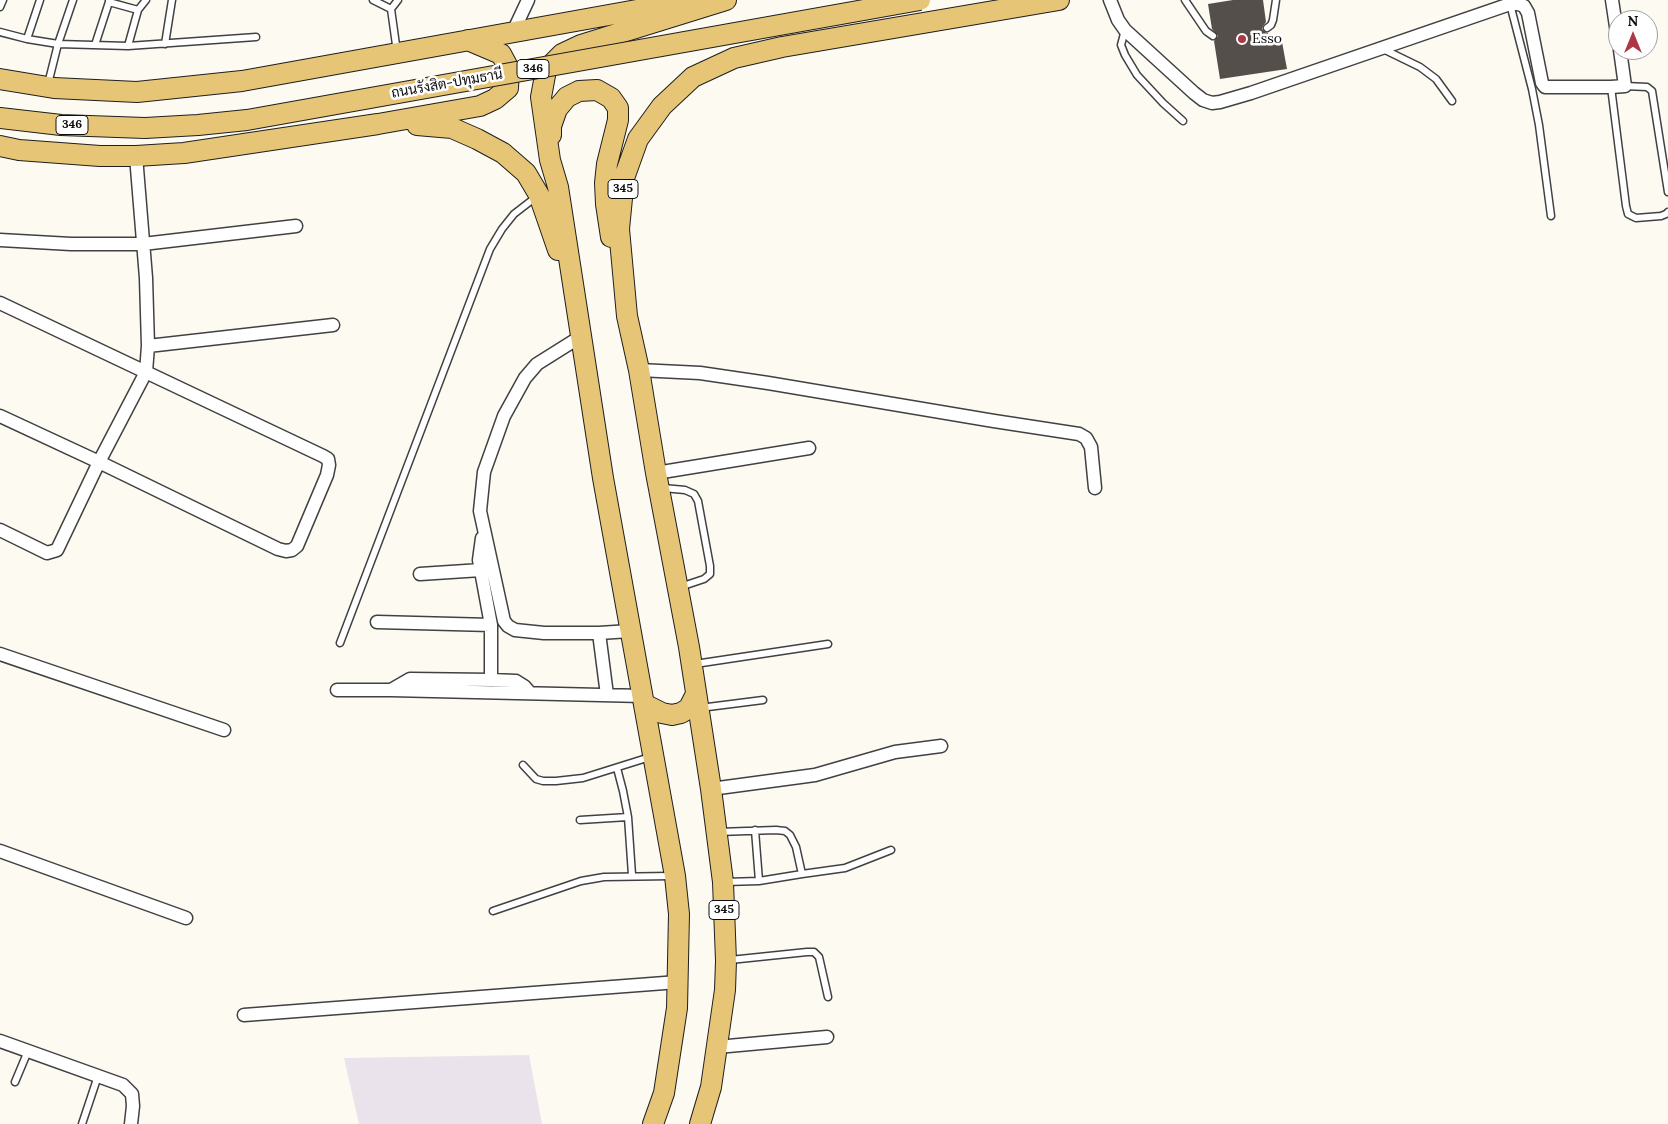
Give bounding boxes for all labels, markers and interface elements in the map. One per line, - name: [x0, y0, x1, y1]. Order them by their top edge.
- north arrow: [1608, 10, 1658, 60]
- text: N: [1628, 12, 1638, 30]
- place label: Esso: [1252, 31, 1282, 47]
- marker: Esso: [1236, 33, 1248, 45]
- road number: 346: [517, 60, 549, 78]
- street label: ถนนรังสิต-ปทุมธานี: [390, 66, 504, 102]
- road number: 346: [56, 116, 88, 134]
- road number: 345: [608, 180, 638, 198]
- road number: 345: [709, 900, 739, 920]

